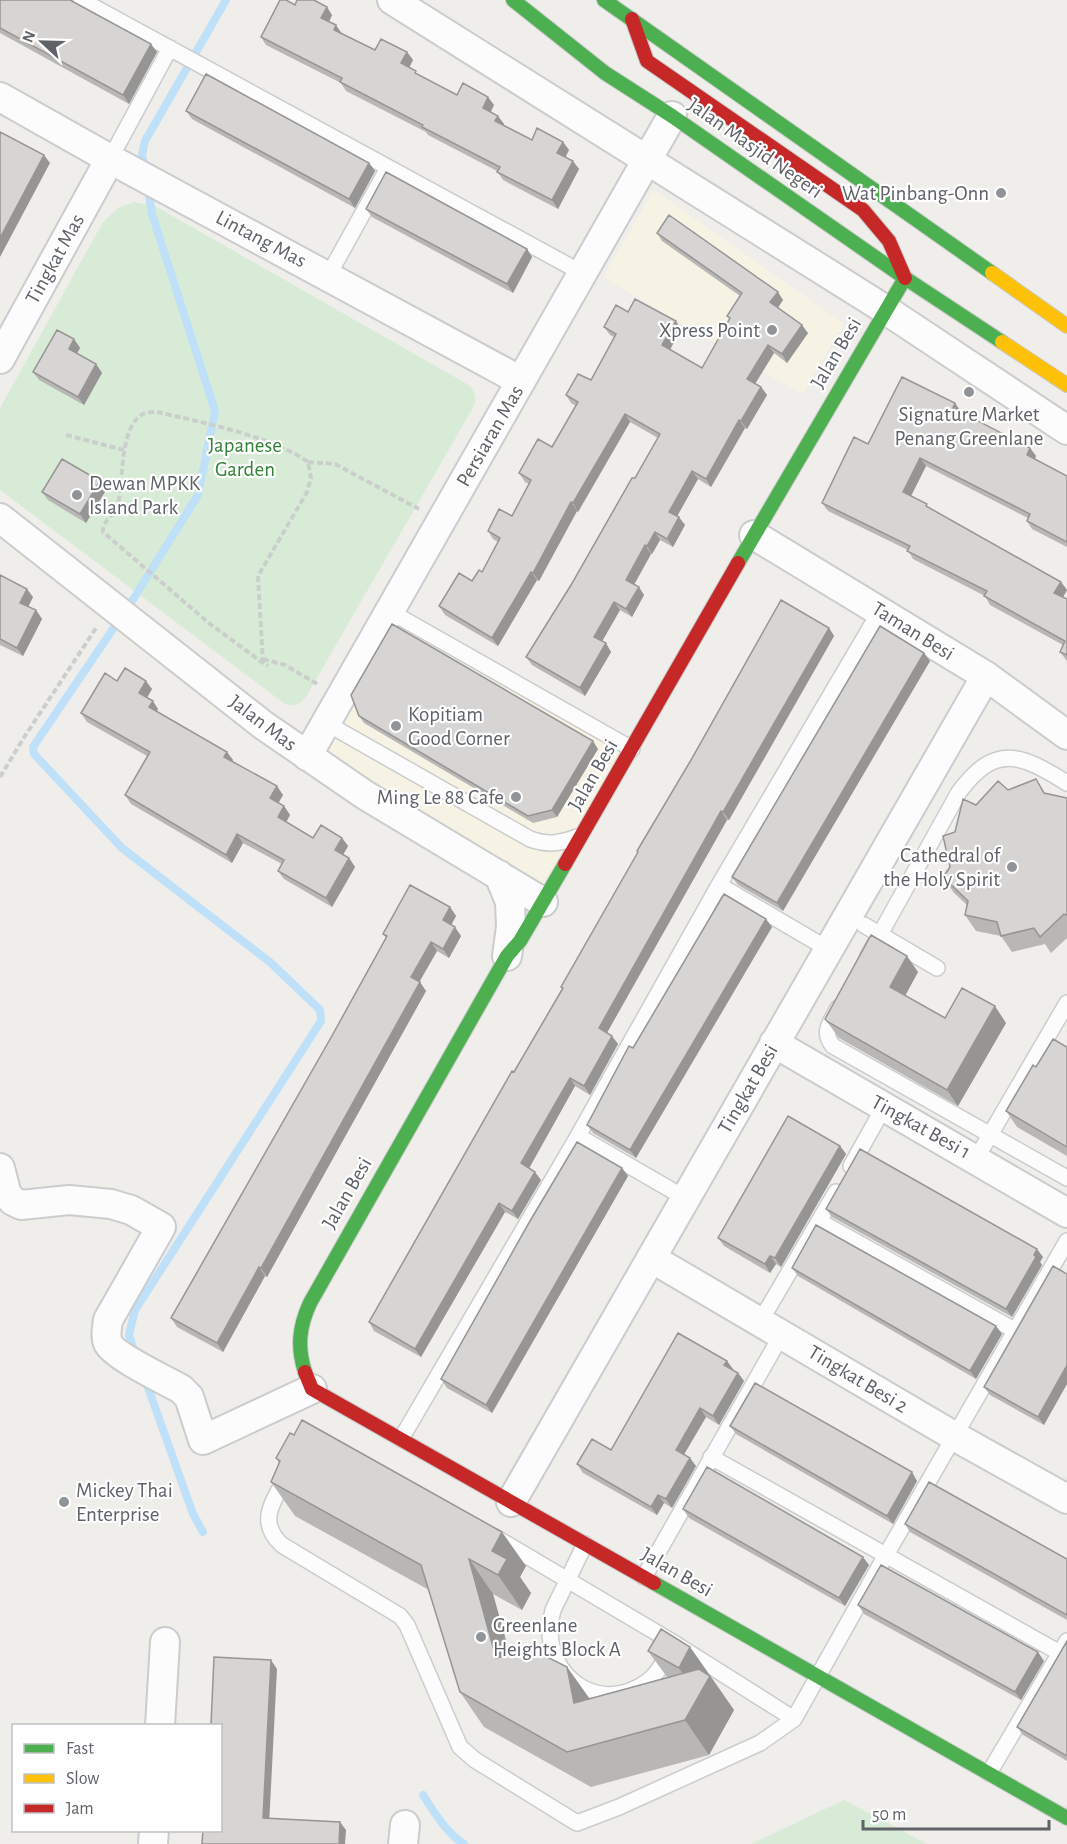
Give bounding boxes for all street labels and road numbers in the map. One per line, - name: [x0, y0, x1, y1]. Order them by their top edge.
- street label: Jalan Masjid Negeri: [684, 94, 826, 202]
- street label: Lintang Mas: [212, 206, 310, 272]
- street label: Tingkat Mas: [22, 210, 88, 308]
- street label: Jalan Besi: [807, 314, 865, 392]
- street label: Persiaran Mas: [453, 382, 527, 490]
- street label: Taman Besi: [868, 598, 958, 664]
- street label: Jalan Mas: [225, 691, 301, 755]
- street label: Jalan Besi: [564, 736, 622, 814]
- street label: Tingkat Besi: [714, 1041, 782, 1137]
- street label: Tingkat Besi 1: [868, 1091, 974, 1163]
- street label: Jalan Besi: [318, 1154, 376, 1232]
- street label: Tingkat Besi 2: [805, 1341, 911, 1417]
- street label: Jalan Besi: [638, 1543, 716, 1601]

